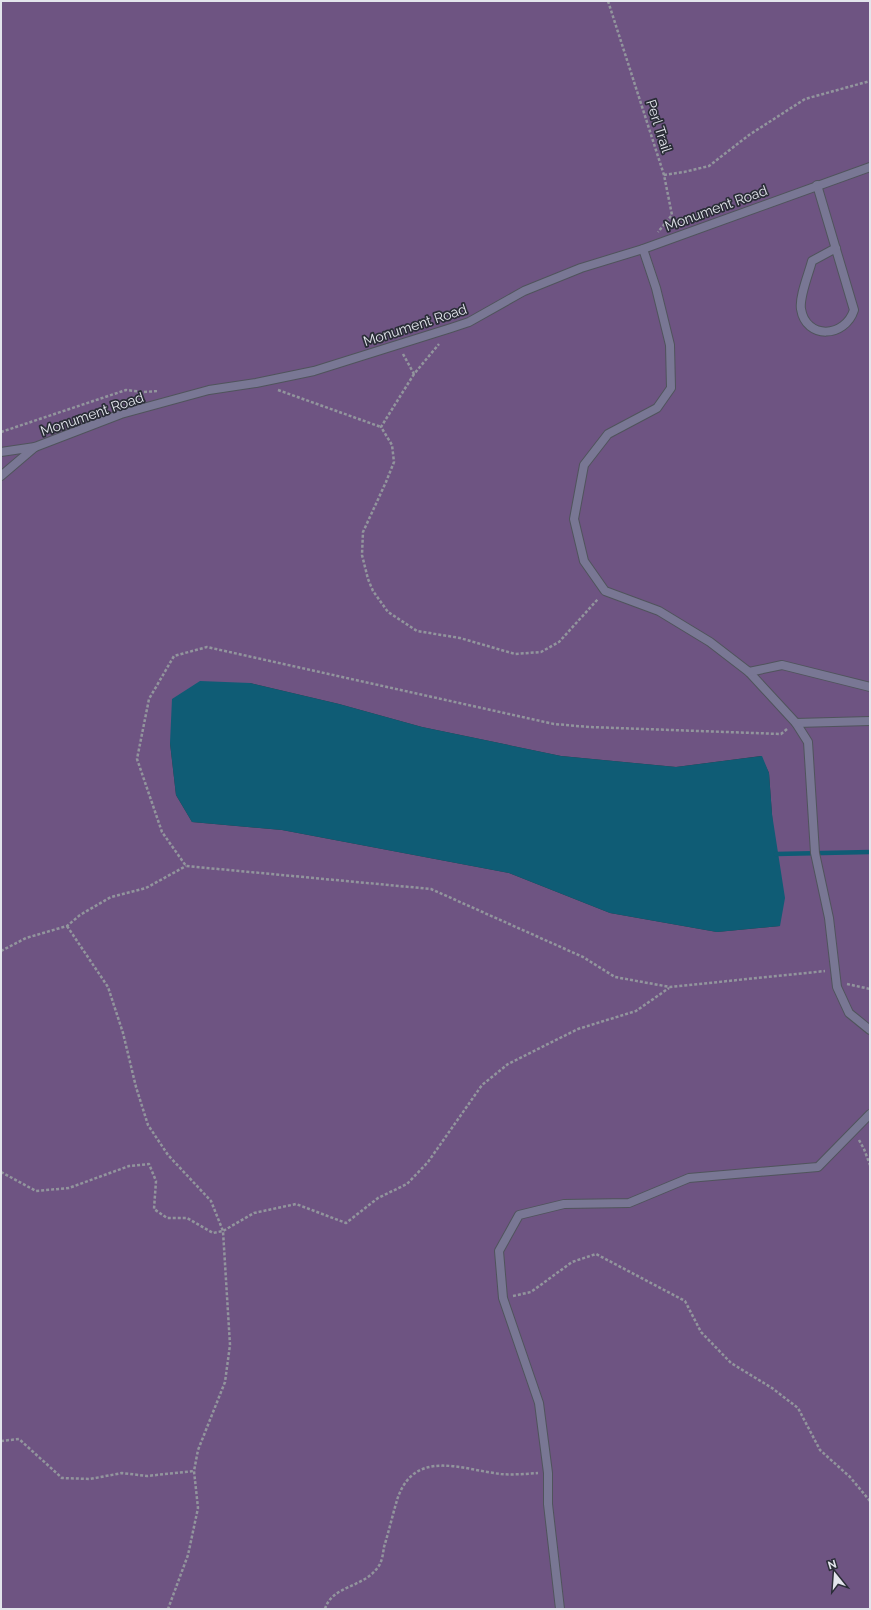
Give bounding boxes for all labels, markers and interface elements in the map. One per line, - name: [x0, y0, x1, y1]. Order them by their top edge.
- street label: Perl Trail: [643, 97, 675, 155]
- street label: Monument Road: [663, 182, 769, 234]
- street label: Monument Road: [361, 301, 469, 349]
- street label: Monument Road: [38, 389, 146, 439]
- north arrow: [815, 1554, 855, 1594]
- text: N: [826, 1557, 838, 1572]

